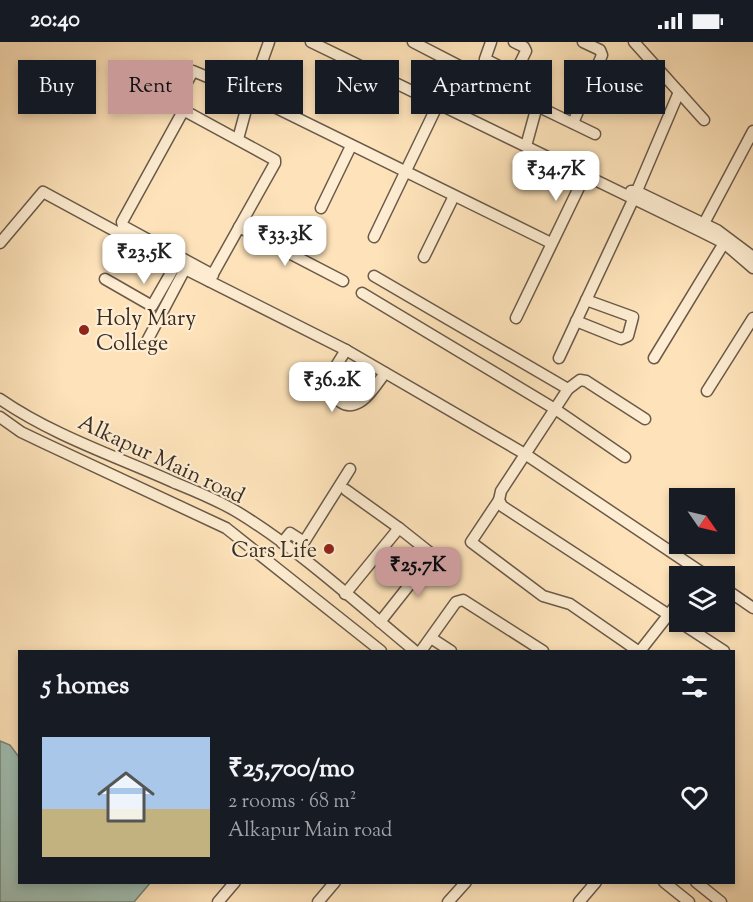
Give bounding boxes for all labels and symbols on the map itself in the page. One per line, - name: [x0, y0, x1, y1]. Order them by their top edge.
- pin: ₹34.7K: [507, 151, 605, 202]
- pin: ₹33.3K: [236, 216, 334, 267]
- pin: ₹23.5K: [95, 234, 193, 285]
- place label: Holy Mary College: [96, 304, 196, 361]
- marker: Holy Mary College: [77, 323, 91, 337]
- pin: ₹36.2K: [283, 362, 381, 413]
- street label: Alkapur Main road: [72, 408, 249, 513]
- north arrow: [669, 488, 735, 554]
- place label: Cars Life: [231, 536, 317, 568]
- marker: Cars Life: [322, 542, 336, 556]
- pin: ₹25.7K: [369, 547, 467, 598]

